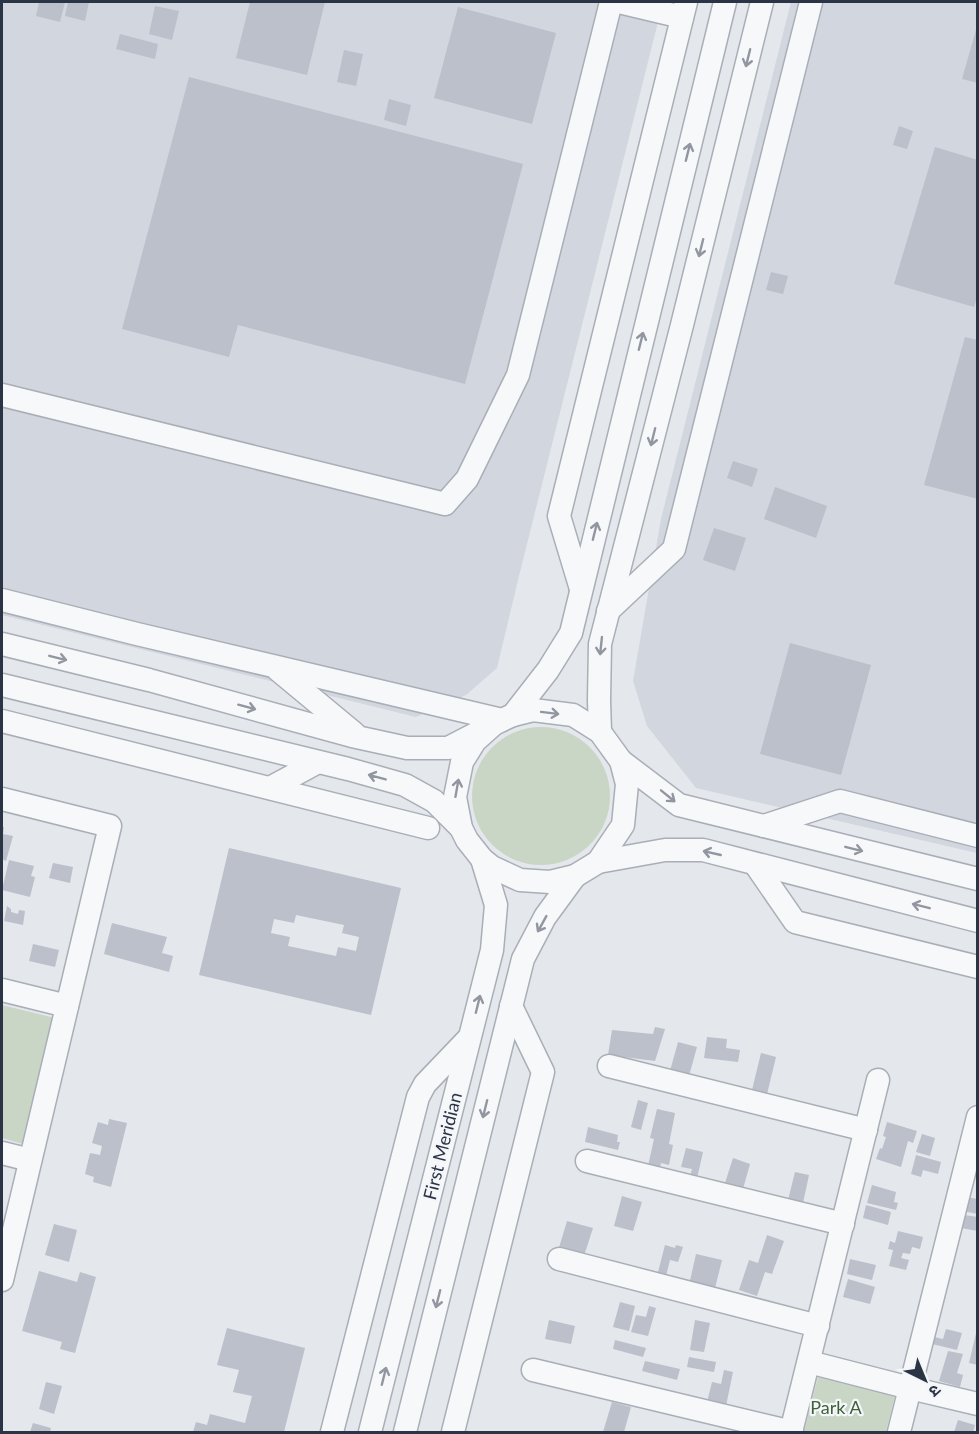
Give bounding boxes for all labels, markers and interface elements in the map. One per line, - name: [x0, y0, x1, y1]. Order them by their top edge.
- one-way arrow: [741, 48, 753, 67]
- one-way arrow: [683, 143, 695, 162]
- one-way arrow: [695, 238, 707, 257]
- one-way arrow: [636, 332, 648, 351]
- one-way arrow: [647, 427, 659, 446]
- one-way arrow: [590, 522, 602, 541]
- one-way arrow: [595, 636, 606, 655]
- one-way arrow: [48, 653, 68, 664]
- one-way arrow: [237, 702, 256, 713]
- one-way arrow: [540, 707, 560, 718]
- one-way arrow: [368, 771, 387, 782]
- one-way arrow: [452, 779, 463, 798]
- one-way arrow: [659, 789, 675, 802]
- one-way arrow: [844, 843, 863, 855]
- one-way arrow: [702, 846, 721, 858]
- one-way arrow: [912, 900, 931, 912]
- one-way arrow: [536, 915, 548, 932]
- one-way arrow: [473, 994, 485, 1013]
- street label: First Meridian: [418, 1090, 466, 1202]
- one-way arrow: [479, 1100, 491, 1119]
- one-way arrow: [432, 1289, 444, 1308]
- north arrow: [895, 1350, 955, 1410]
- one-way arrow: [379, 1367, 391, 1386]
- text: उ: [925, 1381, 945, 1402]
- park label: Park A: [810, 1396, 862, 1418]

